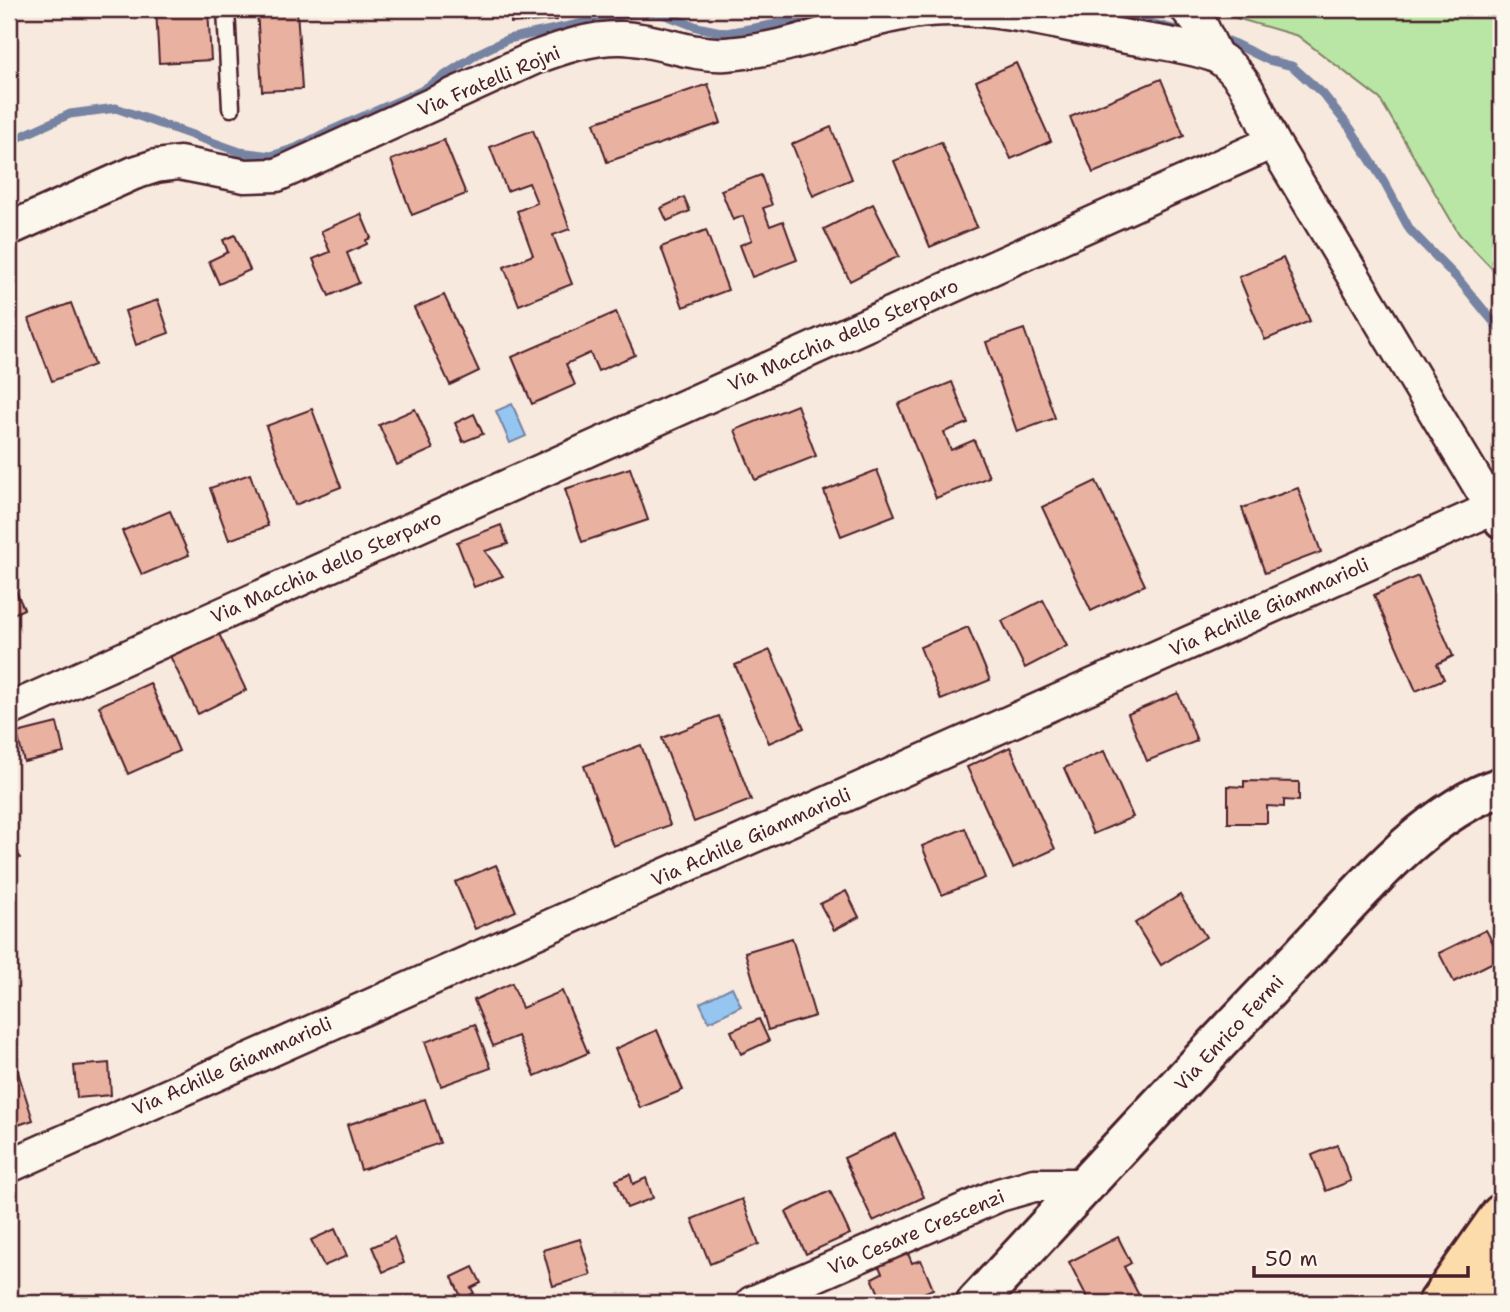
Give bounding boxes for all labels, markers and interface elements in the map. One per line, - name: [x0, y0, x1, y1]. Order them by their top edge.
- street label: Via Fratelli Rojni: [414, 40, 564, 122]
- street label: Via Macchia dello Sterparo: [724, 273, 962, 397]
- street label: Via Macchia dello Sterparo: [207, 505, 445, 629]
- street label: Via Achille Giammarioli: [1165, 552, 1373, 662]
- street label: Via Achille Giammarioli: [647, 782, 855, 892]
- street label: Via Enrico Fermi: [1169, 970, 1289, 1096]
- street label: Via Achille Giammarioli: [128, 1011, 336, 1121]
- street label: Via Cesare Crescenzi: [824, 1183, 1008, 1281]
- scale bar: [1254, 1235, 1468, 1279]
- text: 50 m: [1265, 1245, 1318, 1273]

